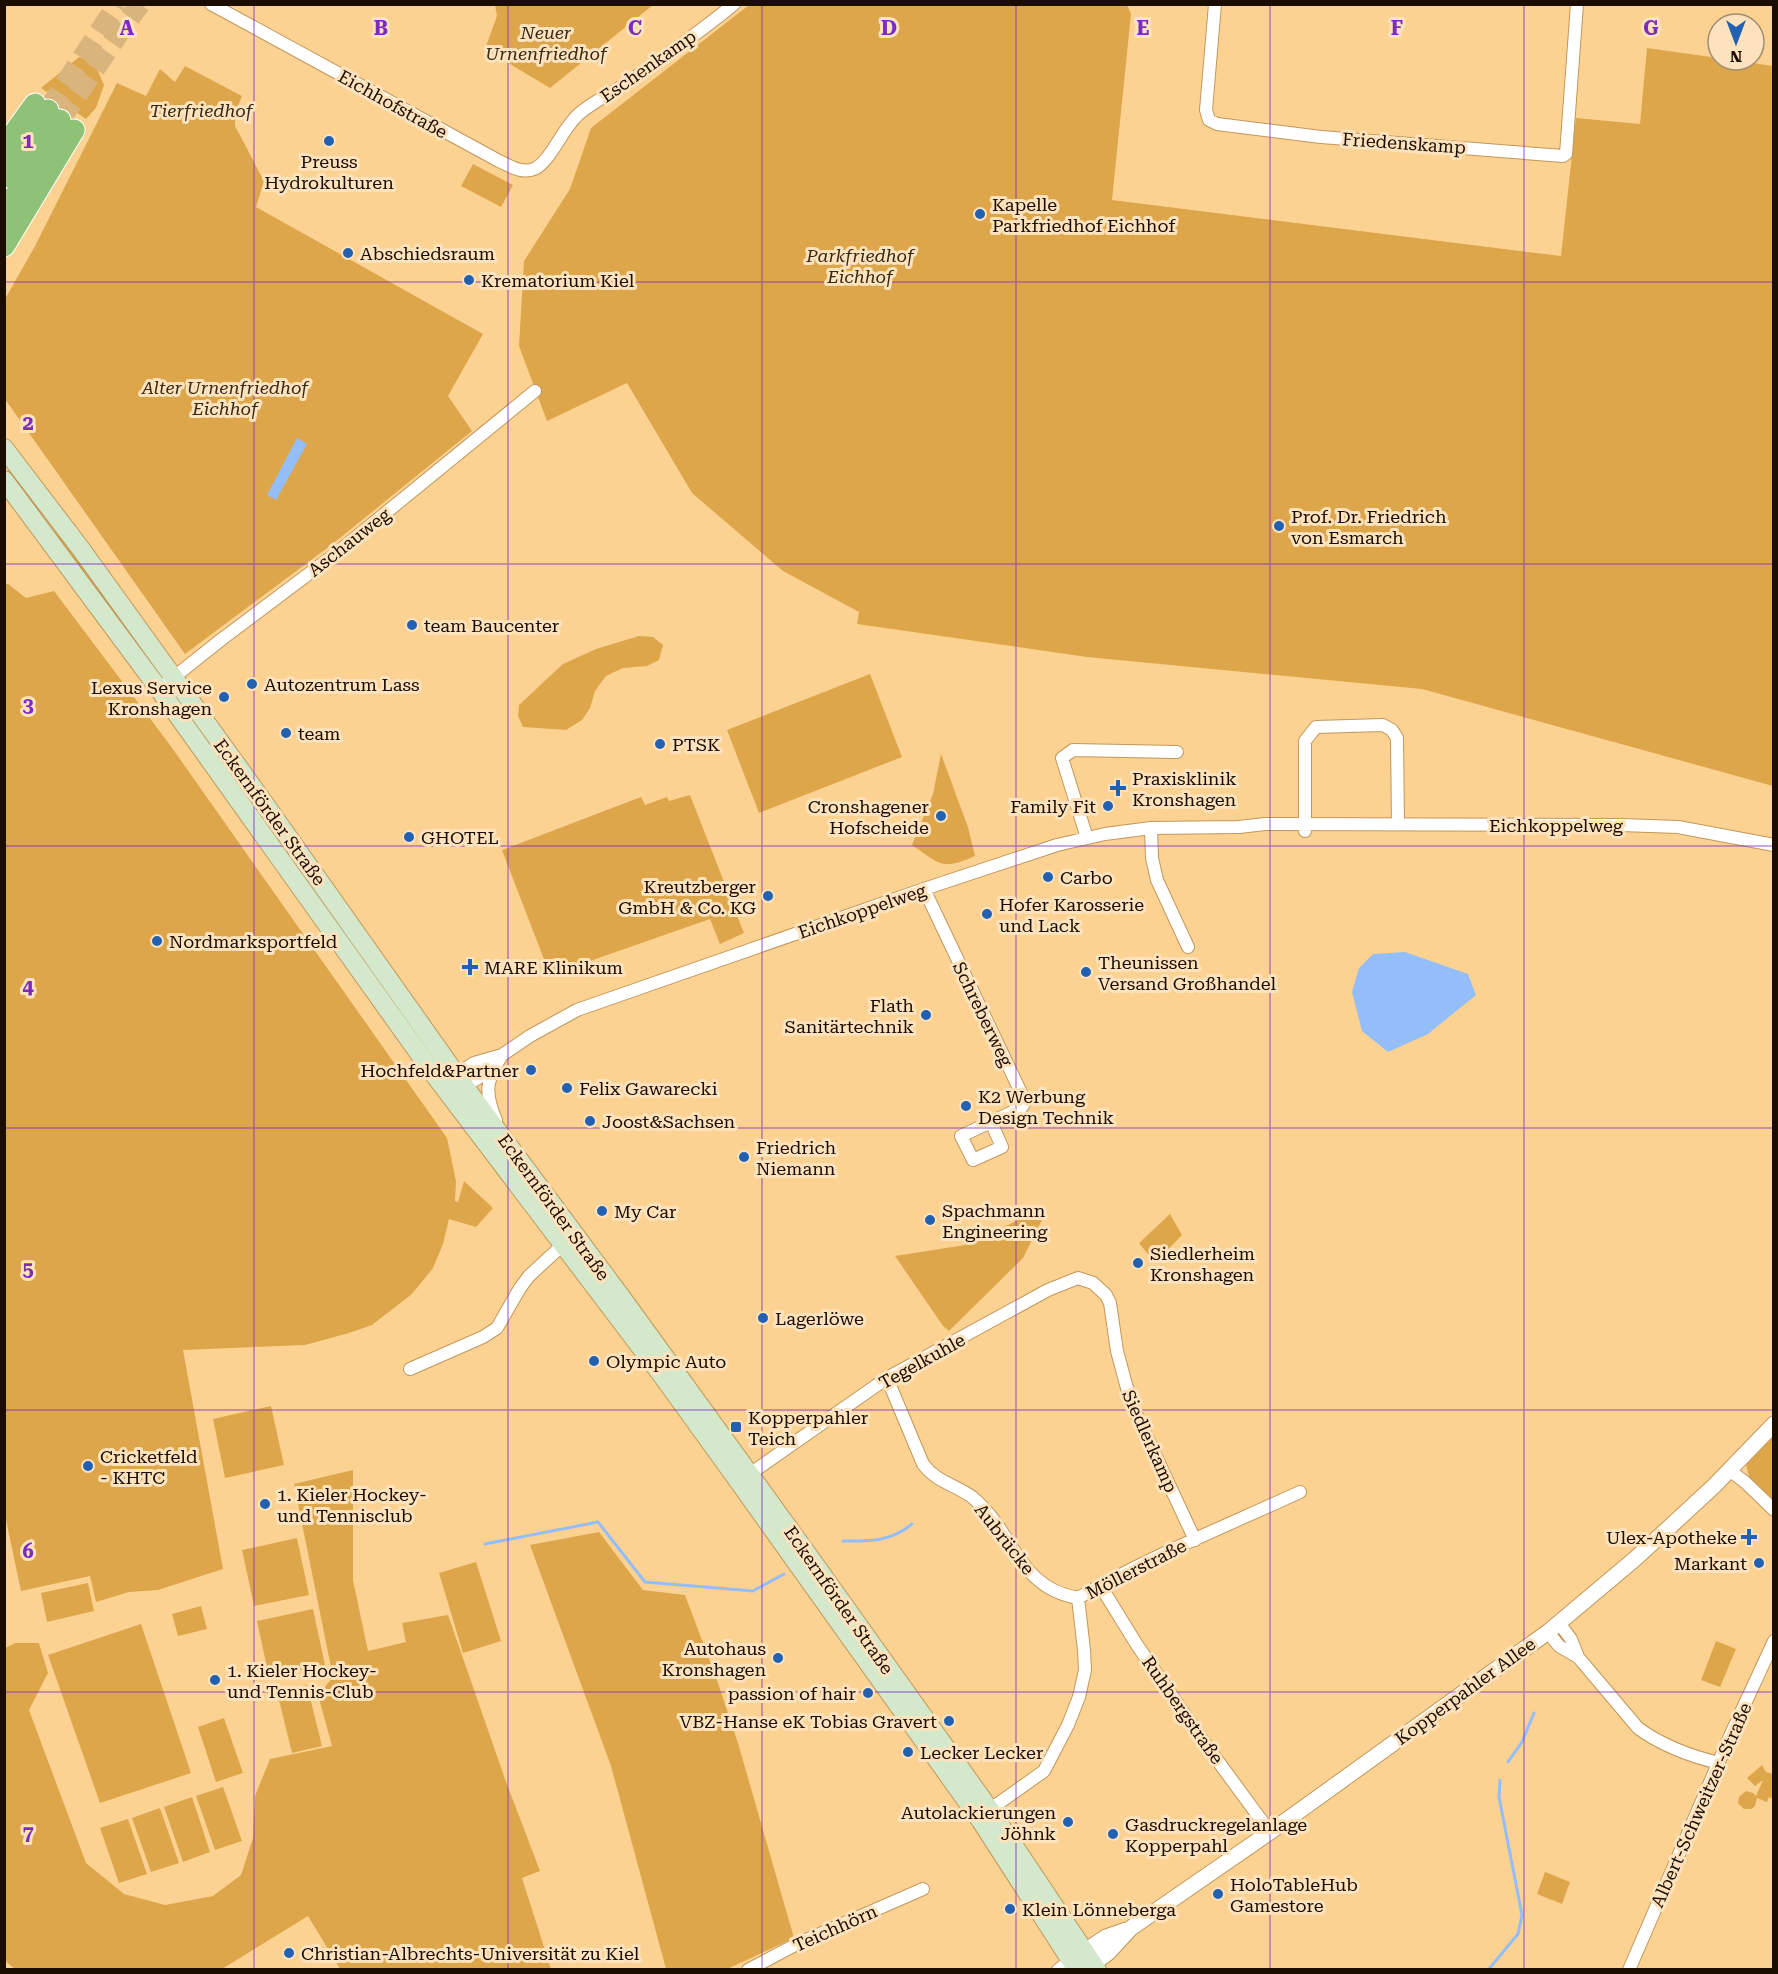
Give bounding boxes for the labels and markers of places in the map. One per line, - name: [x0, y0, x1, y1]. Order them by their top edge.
- marker: Preuss Hydrokulturen: [322, 134, 336, 148]
- place label: Preuss Hydrokulturen: [264, 151, 394, 193]
- place label: Kapelle Parkfriedhof Eichhof: [992, 194, 1176, 236]
- marker: Kapelle Parkfriedhof Eichhof: [973, 207, 987, 221]
- place label: Abschiedsraum: [360, 243, 495, 264]
- marker: Abschiedsraum: [341, 246, 355, 260]
- place label: Krematorium Kiel: [481, 270, 635, 291]
- marker: Krematorium Kiel: [462, 273, 476, 287]
- place label: Prof. Dr. Friedrich von Esmarch: [1291, 506, 1447, 548]
- marker: Prof. Dr. Friedrich von Esmarch: [1272, 519, 1286, 533]
- place label: team Baucenter: [424, 615, 559, 636]
- marker: team Baucenter: [405, 618, 419, 632]
- place label: Autozentrum Lass: [264, 674, 420, 695]
- place label: Lexus Service Kronshagen: [91, 677, 212, 719]
- marker: Autozentrum Lass: [245, 677, 259, 691]
- marker: Lexus Service Kronshagen: [217, 690, 231, 704]
- place label: team: [298, 723, 341, 744]
- marker: team: [279, 726, 293, 740]
- place label: PTSK: [672, 734, 720, 755]
- marker: PTSK: [653, 737, 667, 751]
- place label: Praxisklinik Kronshagen: [1132, 768, 1237, 810]
- marker: Praxisklinik Kronshagen: [1109, 779, 1127, 797]
- place label: Cronshagener Hofscheide: [808, 796, 929, 838]
- place label: Family Fit: [1010, 796, 1096, 817]
- marker: Family Fit: [1101, 799, 1115, 813]
- marker: Cronshagener Hofscheide: [934, 809, 948, 823]
- place label: GHOTEL: [421, 827, 499, 848]
- marker: GHOTEL: [402, 830, 416, 844]
- place label: Carbo: [1060, 867, 1113, 888]
- marker: Carbo: [1041, 870, 1055, 884]
- place label: Kreutzberger GmbH & Co. KG: [618, 876, 756, 918]
- marker: Kreutzberger GmbH & Co. KG: [761, 889, 775, 903]
- place label: Hofer Karosserie und Lack: [999, 894, 1144, 936]
- marker: Hofer Karosserie und Lack: [980, 907, 994, 921]
- place label: Nordmarksportfeld: [169, 931, 338, 952]
- marker: Nordmarksportfeld: [150, 934, 164, 948]
- place label: Theunissen Versand Großhandel: [1098, 952, 1277, 994]
- place label: MARE Klinikum: [484, 957, 623, 978]
- marker: MARE Klinikum: [461, 958, 479, 976]
- marker: Theunissen Versand Großhandel: [1079, 965, 1093, 979]
- place label: Flath Sanitärtechnik: [785, 995, 914, 1037]
- marker: Flath Sanitärtechnik: [919, 1008, 933, 1022]
- place label: Hochfeld&Partner: [360, 1060, 519, 1081]
- marker: Hochfeld&Partner: [524, 1063, 538, 1077]
- place label: Felix Gawarecki: [579, 1078, 718, 1099]
- marker: Felix Gawarecki: [560, 1081, 574, 1095]
- place label: K2 Werbung Design Technik: [978, 1086, 1114, 1128]
- marker: K2 Werbung Design Technik: [959, 1099, 973, 1113]
- place label: Joost&Sachsen: [602, 1111, 736, 1132]
- marker: Joost&Sachsen: [583, 1114, 597, 1128]
- place label: Friedrich Niemann: [756, 1137, 836, 1179]
- marker: Friedrich Niemann: [737, 1150, 751, 1164]
- place label: Spachmann Engineering: [942, 1200, 1048, 1242]
- place label: My Car: [614, 1201, 676, 1222]
- marker: My Car: [595, 1204, 609, 1218]
- marker: Spachmann Engineering: [923, 1213, 937, 1227]
- place label: Siedlerheim Kronshagen: [1150, 1243, 1255, 1285]
- marker: Siedlerheim Kronshagen: [1131, 1256, 1145, 1270]
- place label: Lagerlöwe: [775, 1308, 864, 1329]
- marker: Lagerlöwe: [756, 1311, 770, 1325]
- place label: Olympic Auto: [606, 1351, 726, 1372]
- marker: Olympic Auto: [587, 1354, 601, 1368]
- place label: Kopperpahler Teich: [748, 1407, 868, 1449]
- marker: Kopperpahler Teich: [729, 1420, 743, 1434]
- place label: Cricketfeld - KHTC: [100, 1446, 198, 1488]
- marker: Cricketfeld - KHTC: [81, 1459, 95, 1473]
- place label: 1. Kieler Hockey- und Tennisclub: [277, 1484, 427, 1526]
- marker: 1. Kieler Hockey- und Tennisclub: [258, 1497, 272, 1511]
- place label: Ulex-Apotheke: [1606, 1527, 1737, 1548]
- marker: Ulex-Apotheke: [1742, 1530, 1756, 1544]
- place label: Markant: [1674, 1553, 1747, 1574]
- marker: Markant: [1752, 1556, 1766, 1570]
- place label: Autohaus Kronshagen: [662, 1638, 766, 1680]
- marker: Autohaus Kronshagen: [771, 1651, 785, 1665]
- place label: 1. Kieler Hockey- und Tennis-Club: [227, 1660, 377, 1702]
- marker: 1. Kieler Hockey- und Tennis-Club: [208, 1673, 222, 1687]
- place label: passion of hair: [728, 1683, 856, 1704]
- marker: passion of hair: [861, 1686, 875, 1700]
- place label: VBZ-Hanse eK Tobias Gravert: [680, 1711, 937, 1732]
- marker: VBZ-Hanse eK Tobias Gravert: [942, 1714, 956, 1728]
- place label: Lecker Lecker: [920, 1742, 1043, 1763]
- marker: Lecker Lecker: [901, 1745, 915, 1759]
- place label: Autolackierungen Jöhnk: [901, 1802, 1056, 1844]
- place label: Gasdruckregelanlage Kopperpahl: [1125, 1814, 1307, 1856]
- marker: Autolackierungen Jöhnk: [1061, 1815, 1075, 1829]
- marker: Gasdruckregelanlage Kopperpahl: [1106, 1827, 1120, 1841]
- place label: HoloTableHub Gamestore: [1230, 1874, 1358, 1916]
- marker: HoloTableHub Gamestore: [1211, 1887, 1225, 1901]
- place label: Klein Lönneberga: [1022, 1899, 1176, 1920]
- marker: Klein Lönneberga: [1003, 1902, 1017, 1916]
- place label: Christian-Albrechts-Universität zu Kiel: [301, 1943, 640, 1964]
- marker: Christian-Albrechts-Universität zu Kiel: [282, 1946, 296, 1960]

